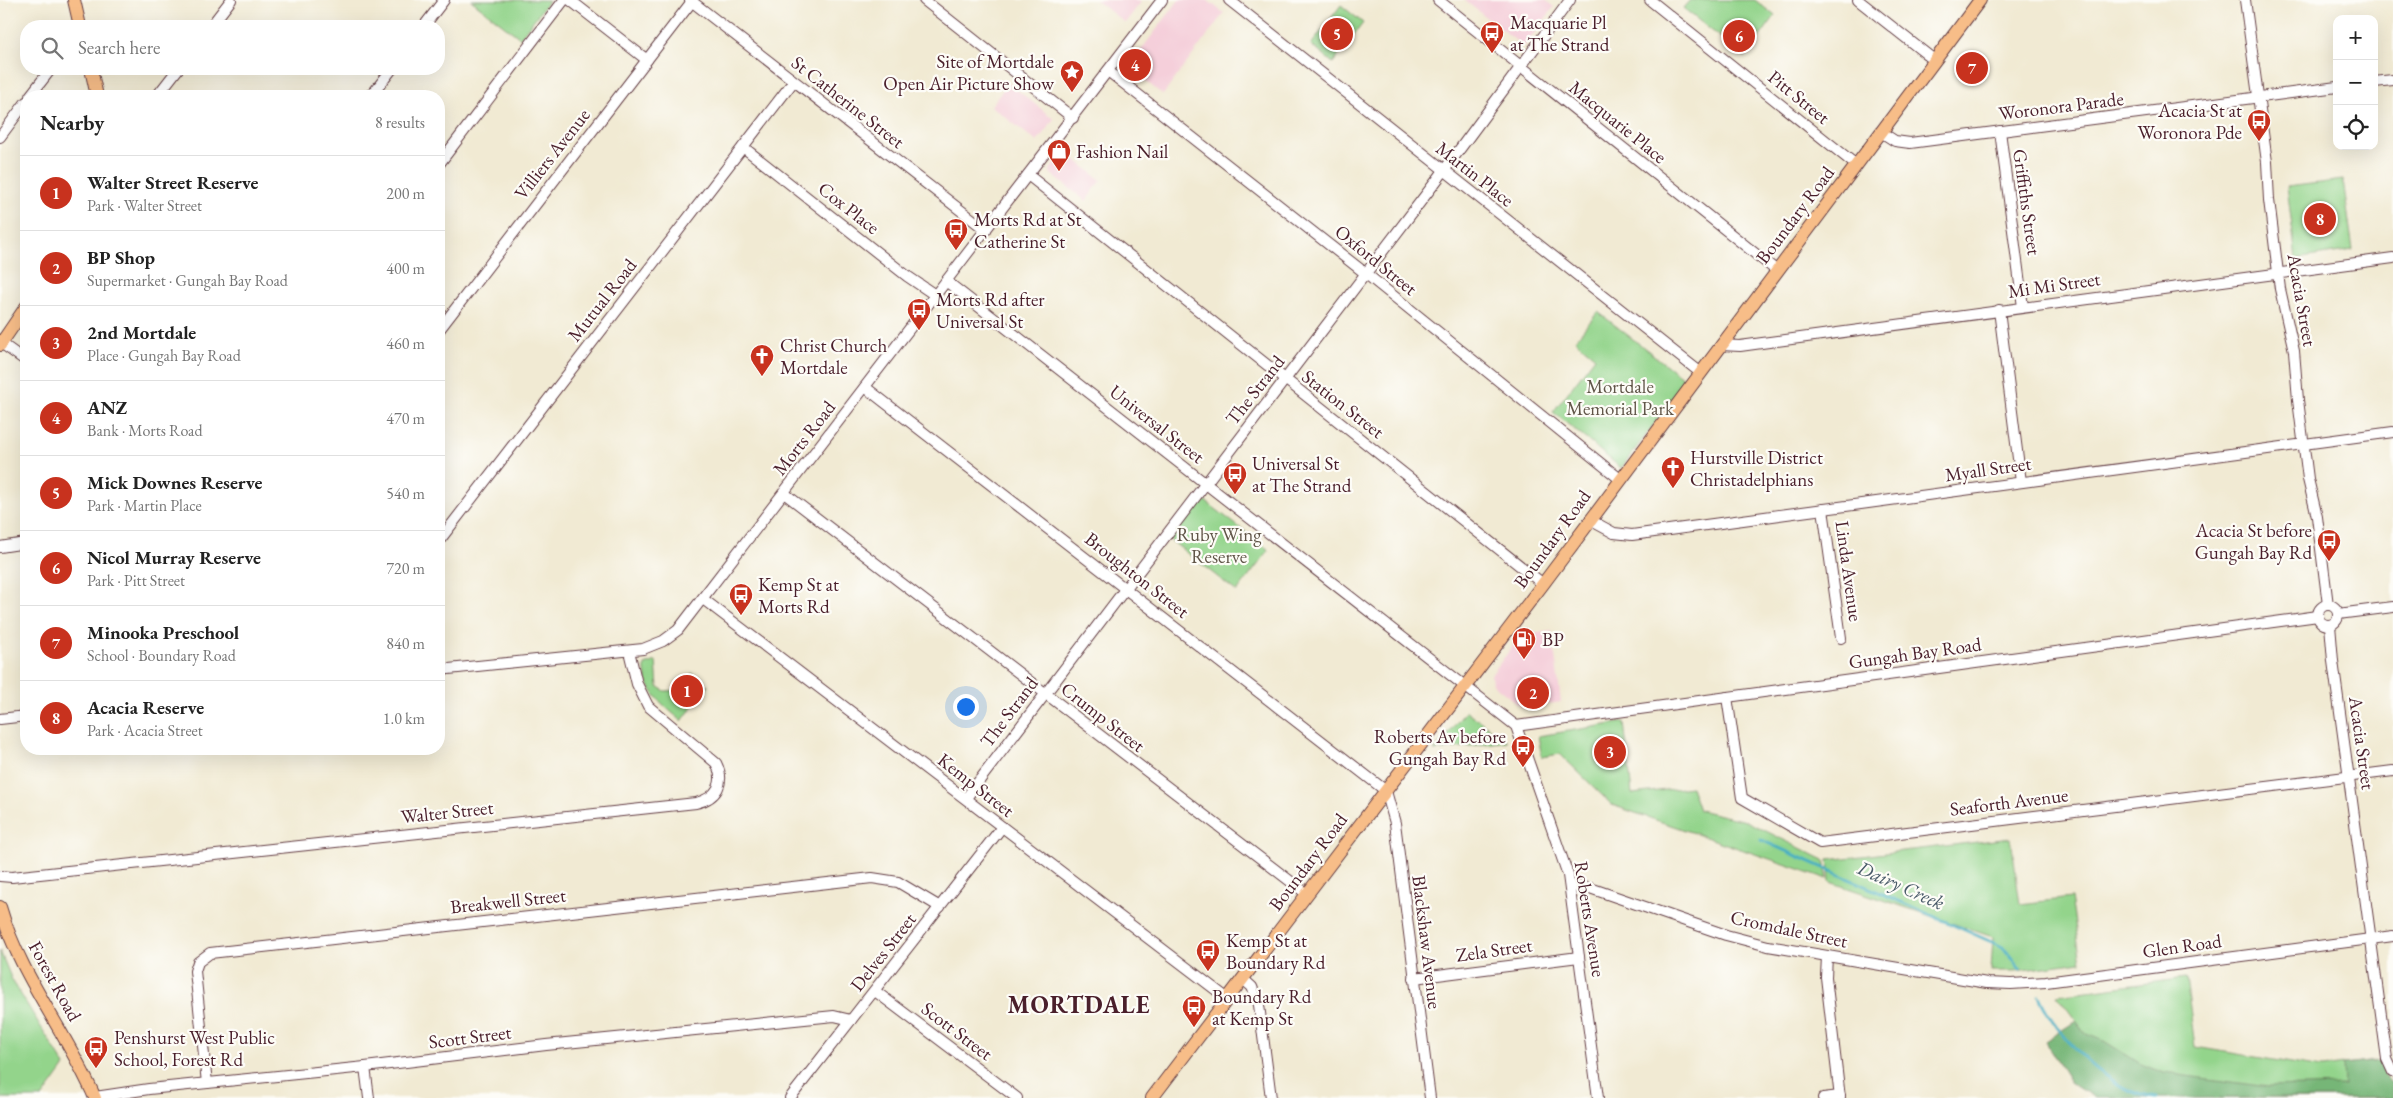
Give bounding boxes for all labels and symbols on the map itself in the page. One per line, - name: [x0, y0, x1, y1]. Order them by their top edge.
- place label: Macquarie Pl at The Strand: [1510, 10, 1610, 57]
- pin: 5: [1321, 15, 1353, 53]
- pin: 6: [1723, 17, 1755, 55]
- bus stop icon: Macquarie Pl at The Strand: [1479, 20, 1505, 54]
- pin: 4: [1119, 46, 1151, 84]
- place label: Site of Mortdale Open Air Picture Show: [883, 49, 1055, 96]
- pin: 7: [1956, 49, 1988, 87]
- street label: St Catherine Street: [786, 50, 910, 154]
- place icon: Site of Mortdale Open Air Picture Show: [1059, 59, 1085, 93]
- street label: Pitt Street: [1763, 64, 1835, 130]
- street label: Macquarie Place: [1564, 75, 1672, 169]
- street label: Woronora Parade: [1997, 86, 2125, 126]
- place label: Acacia St at Woronora Pde: [2138, 98, 2242, 145]
- street label: Villiers Avenue: [509, 103, 595, 205]
- bus stop icon: Acacia St at Woronora Pde: [2246, 108, 2272, 142]
- street label: Martin Place: [1431, 136, 1519, 212]
- shop icon: Fashion Nail: [1046, 138, 1072, 172]
- place label: Fashion Nail: [1076, 139, 1169, 164]
- street label: Griffiths Street: [2007, 147, 2047, 257]
- street label: Boundary Road: [1750, 161, 1840, 269]
- street label: Cox Place: [813, 176, 885, 240]
- pin: 8: [2304, 200, 2336, 238]
- place label: Morts Rd at St Catherine St: [974, 207, 1082, 254]
- bus stop icon: Morts Rd at St Catherine St: [943, 217, 969, 251]
- street label: Oxford Street: [1330, 219, 1422, 301]
- street label: Acacia Street: [2281, 251, 2322, 348]
- street label: Mutual Road: [562, 253, 643, 347]
- street label: Mi Mi Street: [2006, 266, 2102, 304]
- place label: Morts Rd after Universal St: [936, 287, 1045, 334]
- bus stop icon: Morts Rd after Universal St: [906, 297, 932, 331]
- place label: Christ Church Mortdale: [780, 333, 888, 380]
- church icon: Christ Church Mortdale: [749, 343, 775, 377]
- street label: The Strand: [1220, 350, 1290, 430]
- street label: Station Street: [1297, 364, 1389, 444]
- park label: Mortdale Memorial Park: [1566, 374, 1675, 421]
- street label: Universal Street: [1104, 379, 1210, 469]
- street label: Morts Road: [767, 395, 841, 480]
- place label: Hurstville District Christadelphians: [1690, 445, 1823, 492]
- place label: Universal St at The Strand: [1252, 451, 1352, 498]
- street label: Myall Street: [1943, 451, 2033, 487]
- church icon: Hurstville District Christadelphians: [1660, 455, 1686, 489]
- bus stop icon: Universal St at The Strand: [1222, 461, 1248, 495]
- street label: Boundary Road: [1508, 484, 1596, 593]
- place label: Acacia St before Gungah Bay Rd: [2195, 518, 2312, 565]
- street label: Linda Avenue: [1830, 519, 1868, 623]
- park label: Ruby Wing Reserve: [1177, 522, 1262, 569]
- street label: Broughton Street: [1080, 526, 1194, 624]
- bus stop icon: Acacia St before Gungah Bay Rd: [2316, 528, 2342, 562]
- place label: Kemp St at Morts Rd: [758, 572, 839, 619]
- bus stop icon: Kemp St at Morts Rd: [728, 582, 754, 616]
- fuel station icon: BP: [1511, 626, 1537, 660]
- place label: BP: [1542, 627, 1564, 652]
- street label: Gungah Bay Road: [1847, 631, 1983, 675]
- street label: The Strand: [974, 671, 1044, 752]
- pin: 1: [671, 672, 703, 710]
- pin: 2: [1517, 674, 1549, 712]
- street label: Crump Street: [1056, 676, 1150, 758]
- your location: [953, 694, 979, 720]
- street label: Acacia Street: [2343, 694, 2381, 791]
- place label: Roberts Av before Gungah Bay Rd: [1374, 724, 1506, 771]
- pin: 3: [1594, 733, 1626, 771]
- bus stop icon: Roberts Av before Gungah Bay Rd: [1510, 734, 1536, 768]
- street label: Kemp Street: [933, 747, 1019, 823]
- street label: Seaforth Avenue: [1948, 782, 2070, 822]
- street label: Walter Street: [399, 795, 495, 829]
- street label: Boundary Road: [1263, 808, 1353, 916]
- water label: Dairy Creek: [1853, 854, 1948, 916]
- street label: Roberts Avenue: [1569, 859, 1611, 979]
- street label: Blackshaw Avenue: [1406, 874, 1448, 1010]
- street label: Breakwell Street: [449, 883, 567, 919]
- street label: Cromdale Street: [1728, 904, 1850, 954]
- street label: Delves Street: [844, 908, 922, 996]
- place label: Kemp St at Boundary Rd: [1226, 928, 1326, 975]
- street label: Glen Road: [2141, 928, 2223, 964]
- street label: Zela Street: [1454, 932, 1534, 968]
- street label: Forest Road: [23, 936, 87, 1026]
- bus stop icon: Kemp St at Boundary Rd: [1195, 938, 1221, 972]
- place label: Boundary Rd at Kemp St: [1212, 984, 1312, 1031]
- district label: MORTDALE: [1008, 989, 1151, 1020]
- bus stop icon: Boundary Rd at Kemp St: [1181, 994, 1207, 1028]
- street label: Scott Street: [916, 996, 998, 1066]
- street label: Scott Street: [427, 1020, 513, 1054]
- place label: Penshurst West Public School, Forest Rd: [114, 1025, 275, 1072]
- bus stop icon: Penshurst West Public School, Forest Rd: [83, 1035, 109, 1069]

